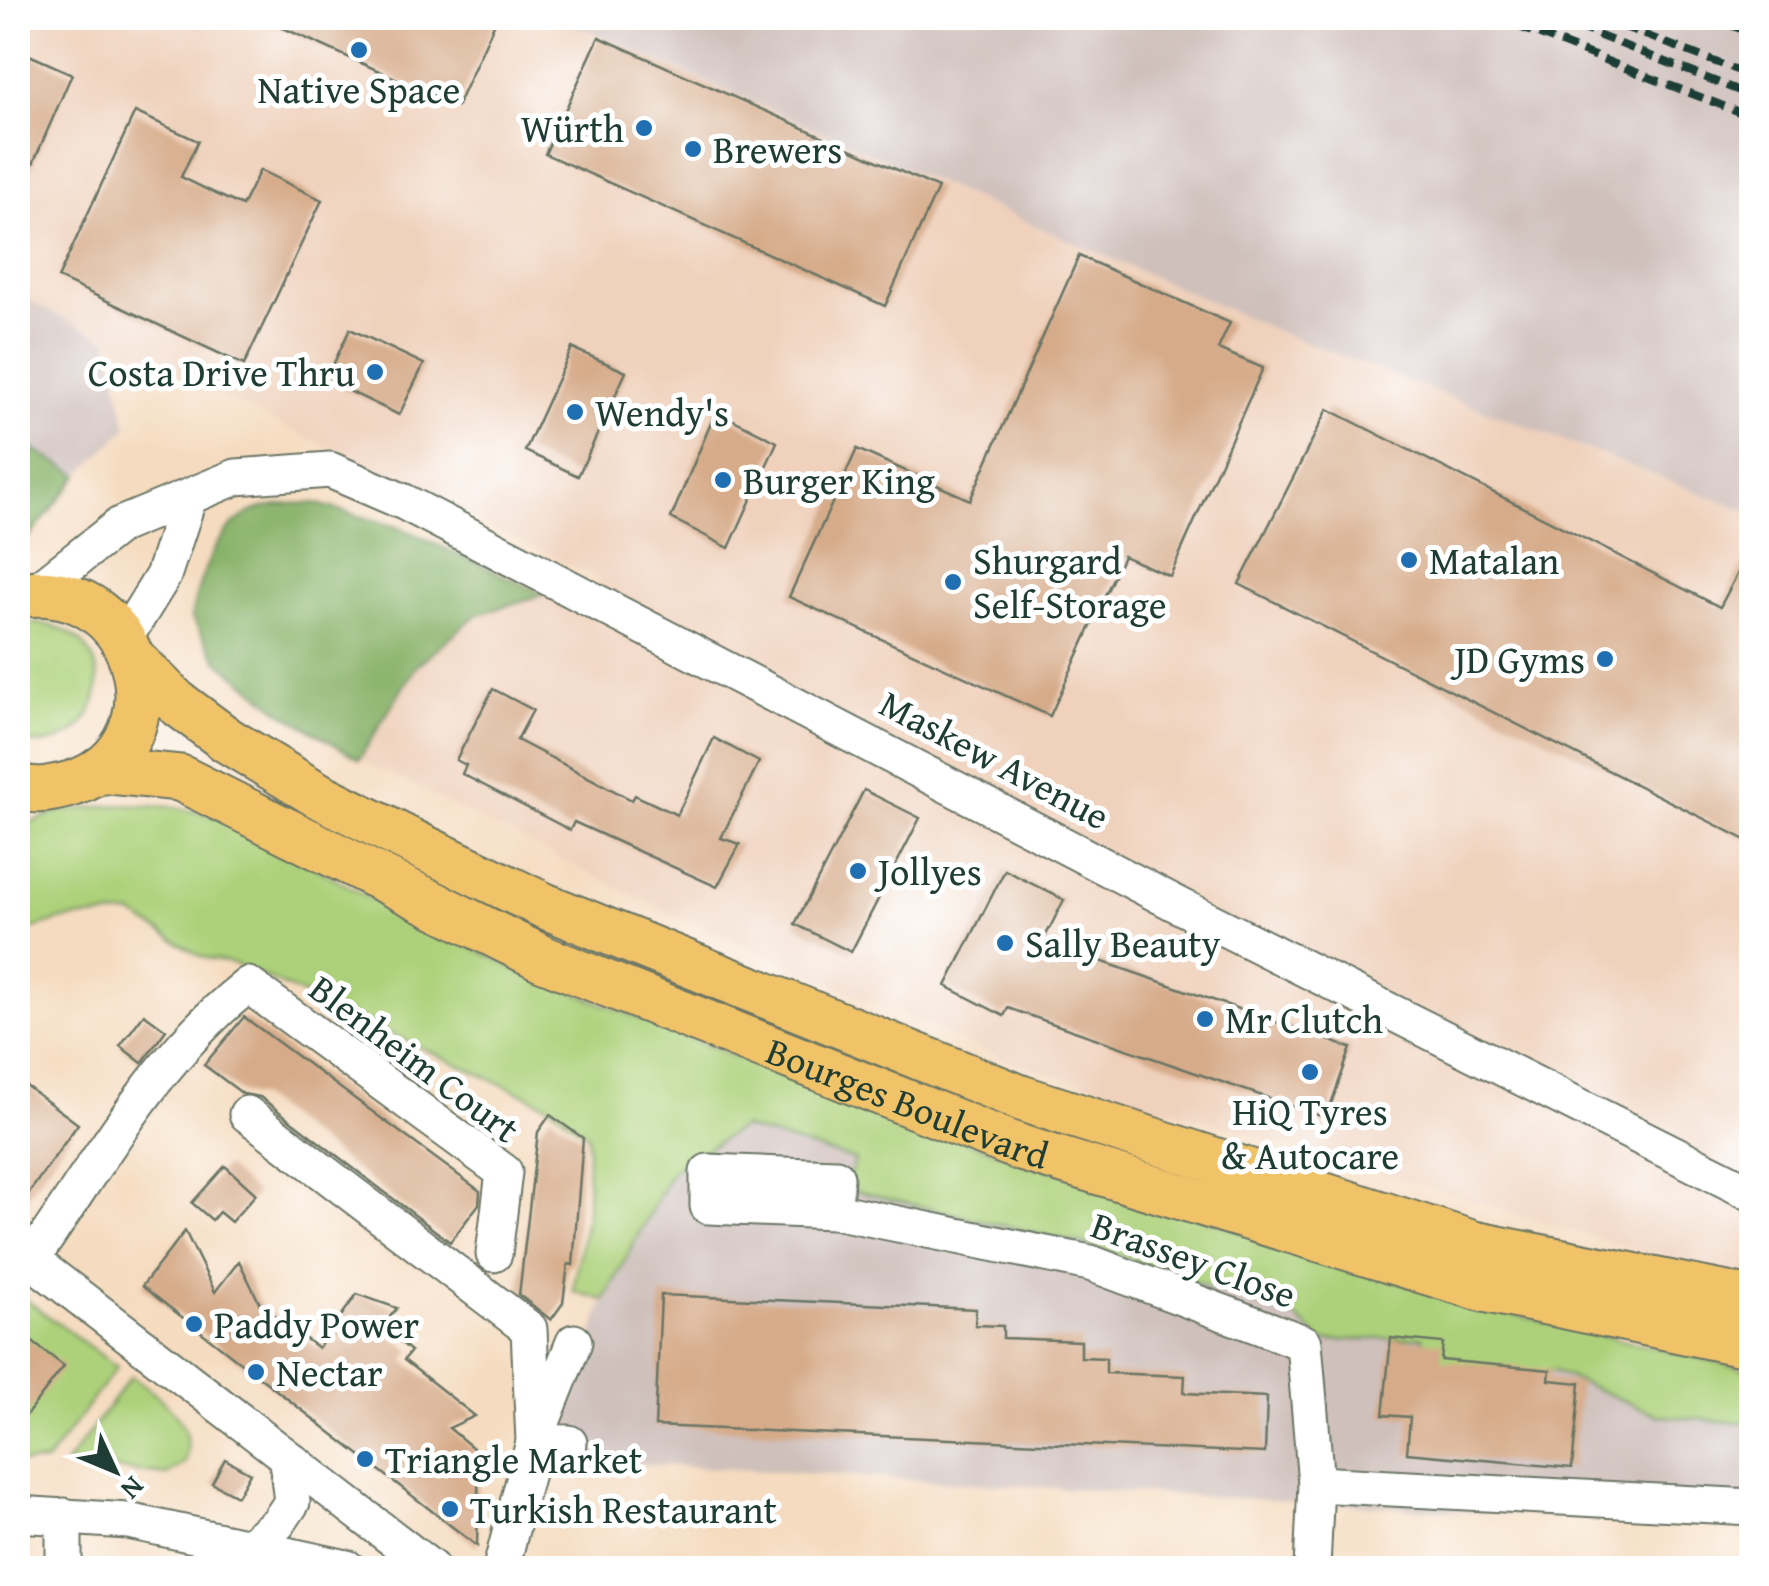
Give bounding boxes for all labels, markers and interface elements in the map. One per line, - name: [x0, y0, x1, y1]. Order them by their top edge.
- marker: Native Space: [348, 39, 370, 61]
- place label: Native Space: [258, 61, 460, 117]
- place label: Würth: [521, 100, 624, 156]
- marker: Würth: [633, 117, 655, 139]
- place label: Brewers: [713, 121, 842, 177]
- marker: Brewers: [682, 138, 704, 160]
- place label: Costa Drive Thru: [88, 344, 355, 400]
- marker: Costa Drive Thru: [364, 361, 386, 383]
- place label: Wendy's: [595, 384, 729, 440]
- marker: Wendy's: [564, 401, 586, 423]
- place label: Burger King: [743, 452, 935, 508]
- marker: Burger King: [712, 469, 734, 491]
- place label: Shurgard Self-Storage: [973, 532, 1167, 632]
- place label: Matalan: [1429, 532, 1559, 588]
- marker: Matalan: [1398, 549, 1420, 571]
- marker: Shurgard Self-Storage: [942, 571, 964, 593]
- place label: JD Gyms: [1450, 631, 1585, 687]
- marker: JD Gyms: [1594, 648, 1616, 670]
- street label: Maskew Avenue: [870, 675, 1120, 843]
- place label: Jollyes: [874, 843, 982, 899]
- marker: Jollyes: [847, 860, 869, 882]
- place label: Sally Beauty: [1025, 915, 1220, 971]
- marker: Sally Beauty: [994, 932, 1016, 954]
- street label: Blenheim Court: [298, 960, 532, 1156]
- place label: Mr Clutch: [1225, 991, 1383, 1047]
- marker: Mr Clutch: [1194, 1008, 1216, 1030]
- street label: Bourges Boulevard: [758, 1022, 1056, 1183]
- marker: HiQ Tyres & Autocare: [1299, 1061, 1321, 1083]
- place label: HiQ Tyres & Autocare: [1221, 1083, 1399, 1183]
- street label: Brassey Close: [1084, 1196, 1304, 1322]
- place label: Paddy Power: [214, 1296, 420, 1352]
- marker: Paddy Power: [183, 1313, 205, 1335]
- place label: Nectar: [276, 1344, 383, 1400]
- marker: Nectar: [245, 1361, 267, 1383]
- north arrow: [65, 1421, 165, 1521]
- place label: Triangle Market: [385, 1431, 642, 1487]
- marker: Triangle Market: [354, 1448, 376, 1470]
- text: N: [112, 1468, 155, 1510]
- place label: Turkish Restaurant: [470, 1481, 777, 1537]
- marker: Turkish Restaurant: [439, 1498, 461, 1520]

